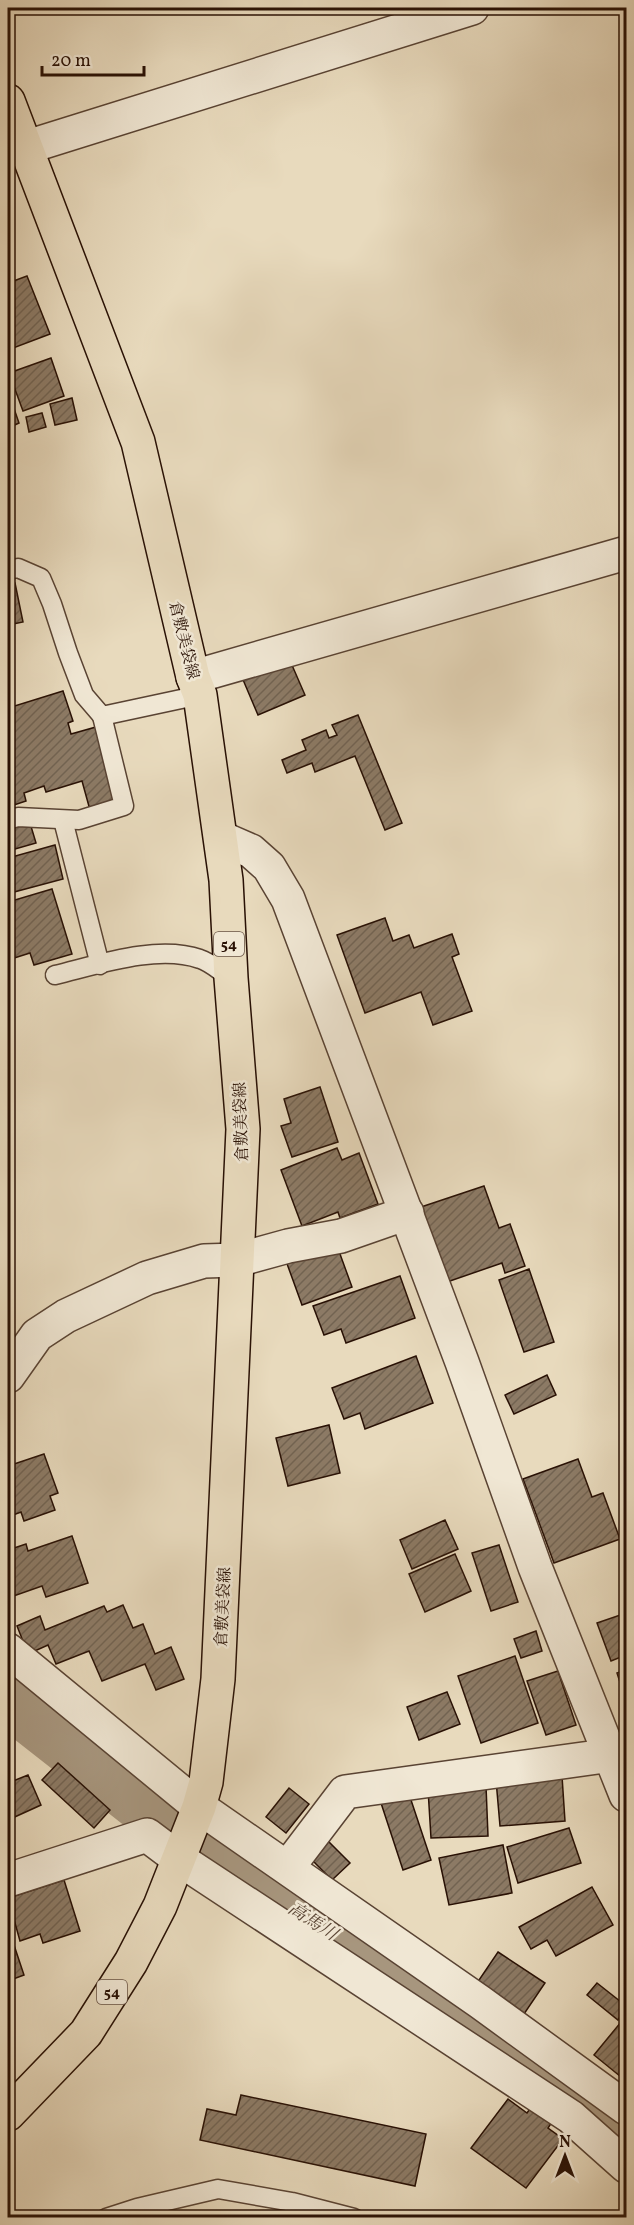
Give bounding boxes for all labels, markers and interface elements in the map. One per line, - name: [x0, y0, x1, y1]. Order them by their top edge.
- scale bar: [42, 39, 144, 77]
- text: 20 m: [51, 49, 91, 74]
- street label: 倉敷美袋線: [163, 599, 203, 682]
- road number: 54: [214, 932, 244, 956]
- street label: 倉敷美袋線: [230, 1082, 254, 1162]
- street label: 倉敷美袋線: [211, 1567, 237, 1648]
- water label: 高馬川: [283, 1897, 343, 1949]
- road number: 54: [97, 1980, 127, 2004]
- north arrow: [535, 2126, 595, 2186]
- text: N: [559, 2132, 571, 2154]

